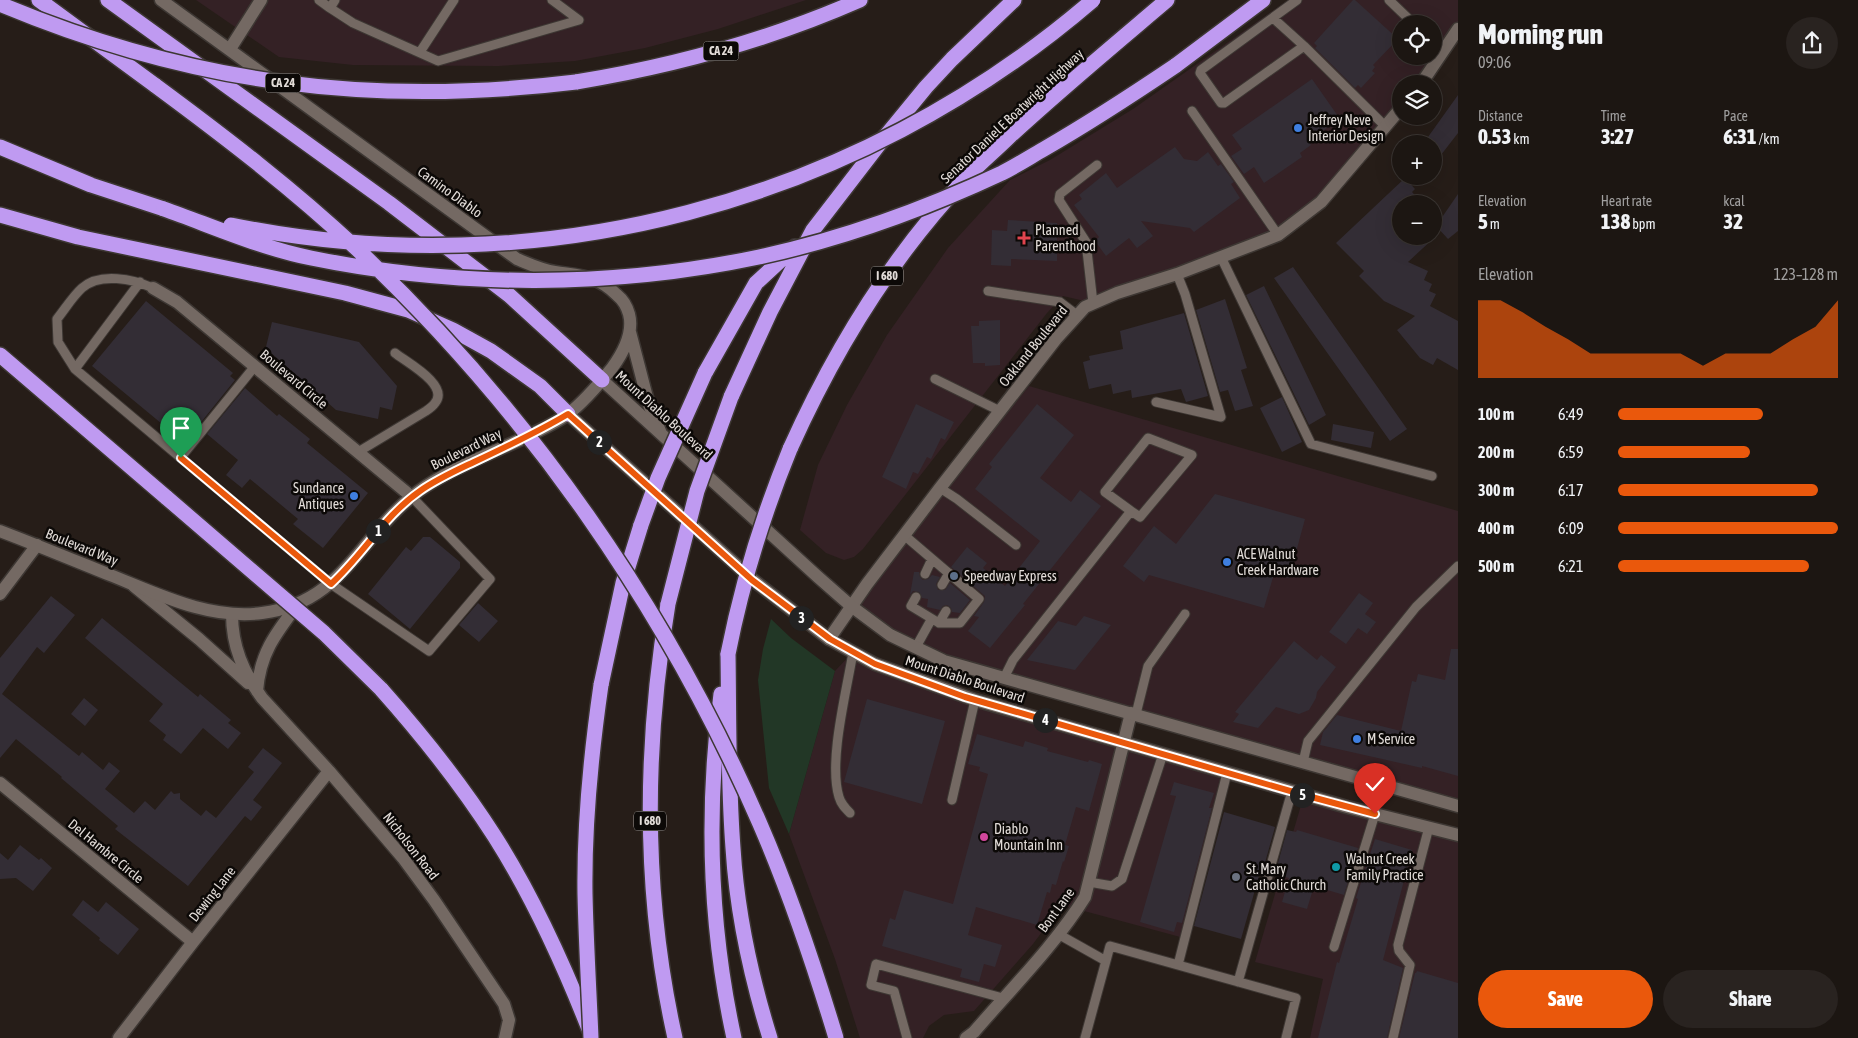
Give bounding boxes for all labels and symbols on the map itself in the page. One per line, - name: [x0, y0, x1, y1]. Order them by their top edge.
- road number: CA 24: [704, 41, 738, 60]
- street label: Senator Daniel E Boatwright Highway: [937, 45, 1087, 186]
- road number: CA 24: [266, 74, 300, 92]
- place label: Jeffrey Neve Interior Design: [1308, 112, 1384, 144]
- marker: Jeffrey Neve Interior Design: [1292, 122, 1304, 134]
- street label: Camino Diablo: [415, 163, 485, 221]
- place label: Planned Parenthood: [1035, 222, 1096, 254]
- marker: Planned Parenthood: [1017, 231, 1031, 245]
- road number: I 680: [871, 266, 903, 286]
- street label: Oakland Boulevard: [996, 302, 1070, 390]
- street label: Boulevard Circle: [257, 346, 331, 412]
- street label: Mount Diablo Boulevard: [612, 367, 716, 463]
- pin: [160, 407, 202, 458]
- street label: Boulevard Way: [428, 425, 504, 473]
- pin: 2: [586, 430, 612, 454]
- place label: Sundance Antiques: [293, 480, 344, 512]
- marker: Sundance Antiques: [348, 490, 360, 502]
- pin: 1: [366, 518, 390, 544]
- street label: Boulevard Way: [43, 525, 121, 569]
- place label: ACE Walnut Creek Hardware: [1237, 546, 1319, 578]
- marker: ACE Walnut Creek Hardware: [1221, 556, 1233, 568]
- place label: Speedway Express: [964, 568, 1057, 584]
- marker: Speedway Express: [948, 570, 960, 582]
- pin: 3: [788, 606, 814, 630]
- street label: Mount Diablo Boulevard: [903, 652, 1027, 706]
- pin: 4: [1032, 708, 1058, 732]
- place label: M Service: [1367, 731, 1415, 747]
- marker: M Service: [1351, 733, 1363, 745]
- pin: [1354, 763, 1396, 814]
- pin: 5: [1290, 782, 1314, 808]
- street label: Nicholson Road: [380, 809, 442, 883]
- road number: I 680: [634, 811, 666, 830]
- street label: Del Hambre Circle: [65, 816, 147, 886]
- place label: Diablo Mountain Inn: [994, 821, 1063, 853]
- marker: Diablo Mountain Inn: [978, 831, 990, 843]
- place label: Walnut Creek Family Practice: [1346, 851, 1424, 883]
- place label: St. Mary Catholic Church: [1246, 861, 1326, 893]
- marker: Walnut Creek Family Practice: [1330, 861, 1342, 873]
- street label: Dewing Lane: [186, 863, 238, 925]
- marker: St. Mary Catholic Church: [1230, 871, 1242, 883]
- street label: Bont Lane: [1035, 885, 1077, 935]

